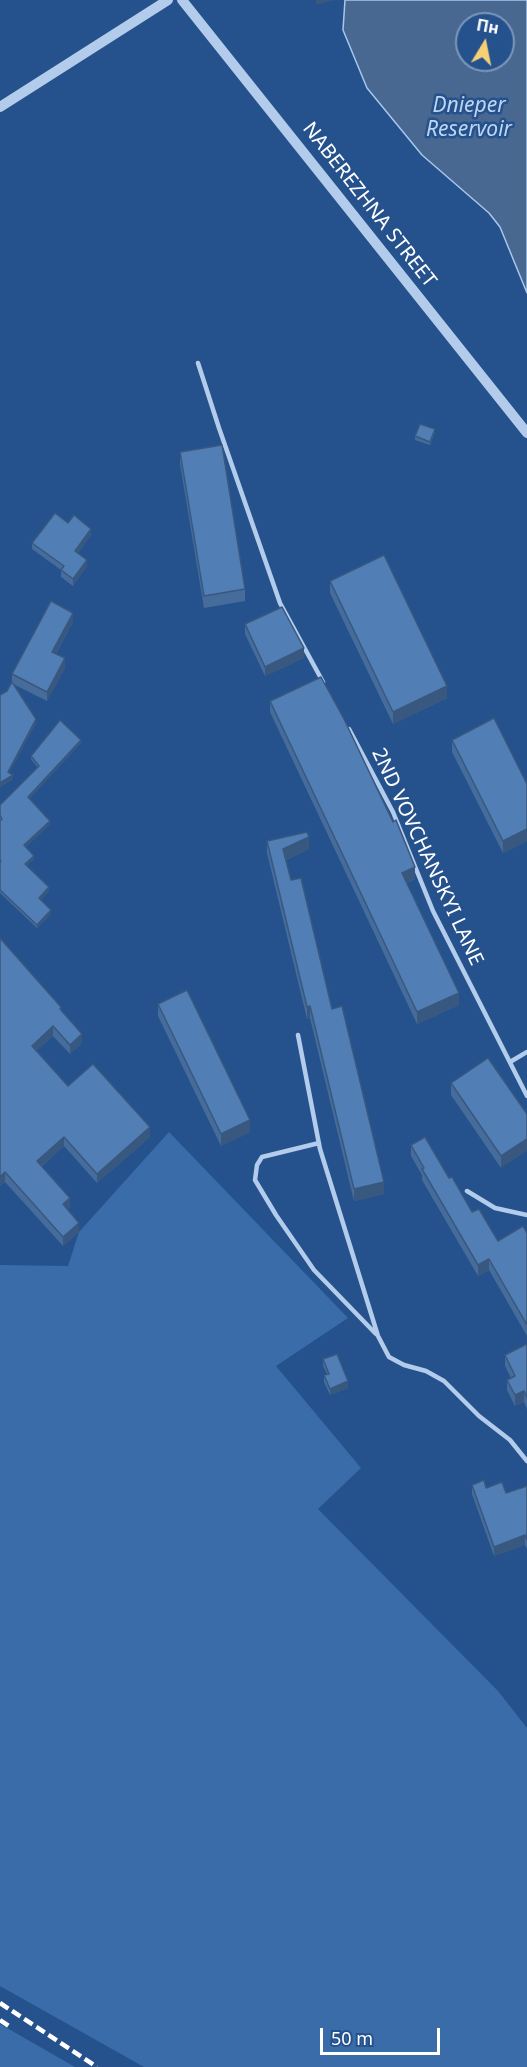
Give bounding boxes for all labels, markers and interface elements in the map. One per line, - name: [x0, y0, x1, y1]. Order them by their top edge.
- north arrow: [455, 12, 515, 72]
- text: Пн: [475, 13, 501, 39]
- water label: Dnieper Reservoir: [426, 93, 512, 143]
- street label: NABEREZHNA STREET: [297, 118, 441, 292]
- street label: 2ND VOVCHANSKYI LANE: [366, 744, 488, 970]
- scale bar: [323, 2016, 443, 2054]
- text: 50 m: [331, 2026, 373, 2050]

